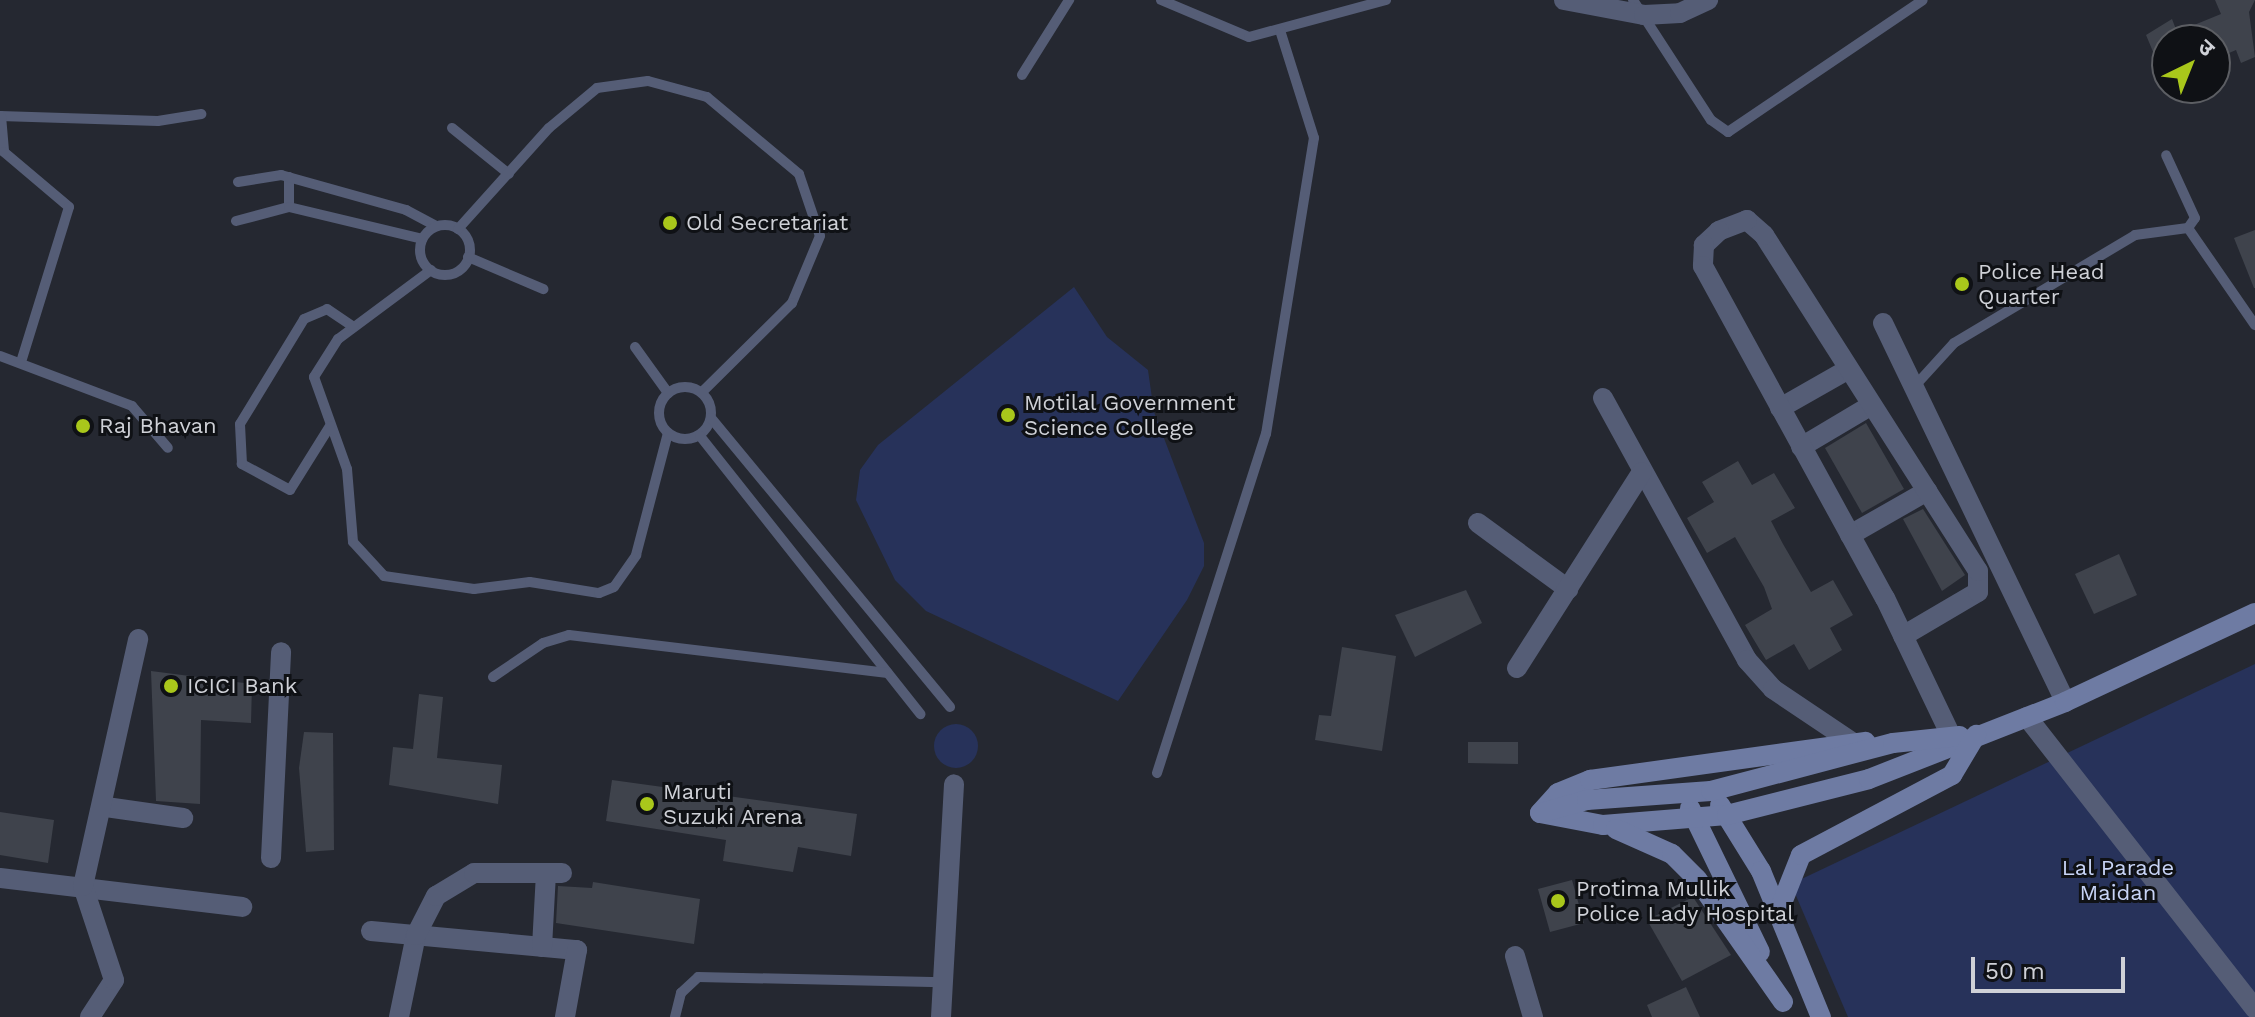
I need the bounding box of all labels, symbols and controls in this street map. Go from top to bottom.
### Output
north arrow [2151,24,2231,104]
text: उ [2193,34,2220,61]
place label: Old Secretariat [686,210,848,236]
marker: Old Secretariat [661,214,679,232]
place label: Police Head Quarter [1978,258,2104,310]
marker: Police Head Quarter [1953,275,1971,293]
place label: Motilal Government Science College [1024,389,1236,440]
marker: Motilal Government Science College [999,406,1017,424]
place label: Raj Bhavan [99,413,217,439]
marker: Raj Bhavan [74,417,92,435]
place label: ICICI Bank [187,673,297,699]
marker: ICICI Bank [162,677,180,695]
place label: Maruti Suzuki Arena [663,778,804,830]
marker: Maruti Suzuki Arena [638,795,656,813]
park label: Lal Parade Maidan [2061,854,2175,906]
place label: Protima Mullik Police Lady Hospital [1576,875,1795,926]
marker: Protima Mullik Police Lady Hospital [1547,890,1569,912]
scale bar [1975,941,2129,991]
text: 50 m [1985,957,2045,985]

